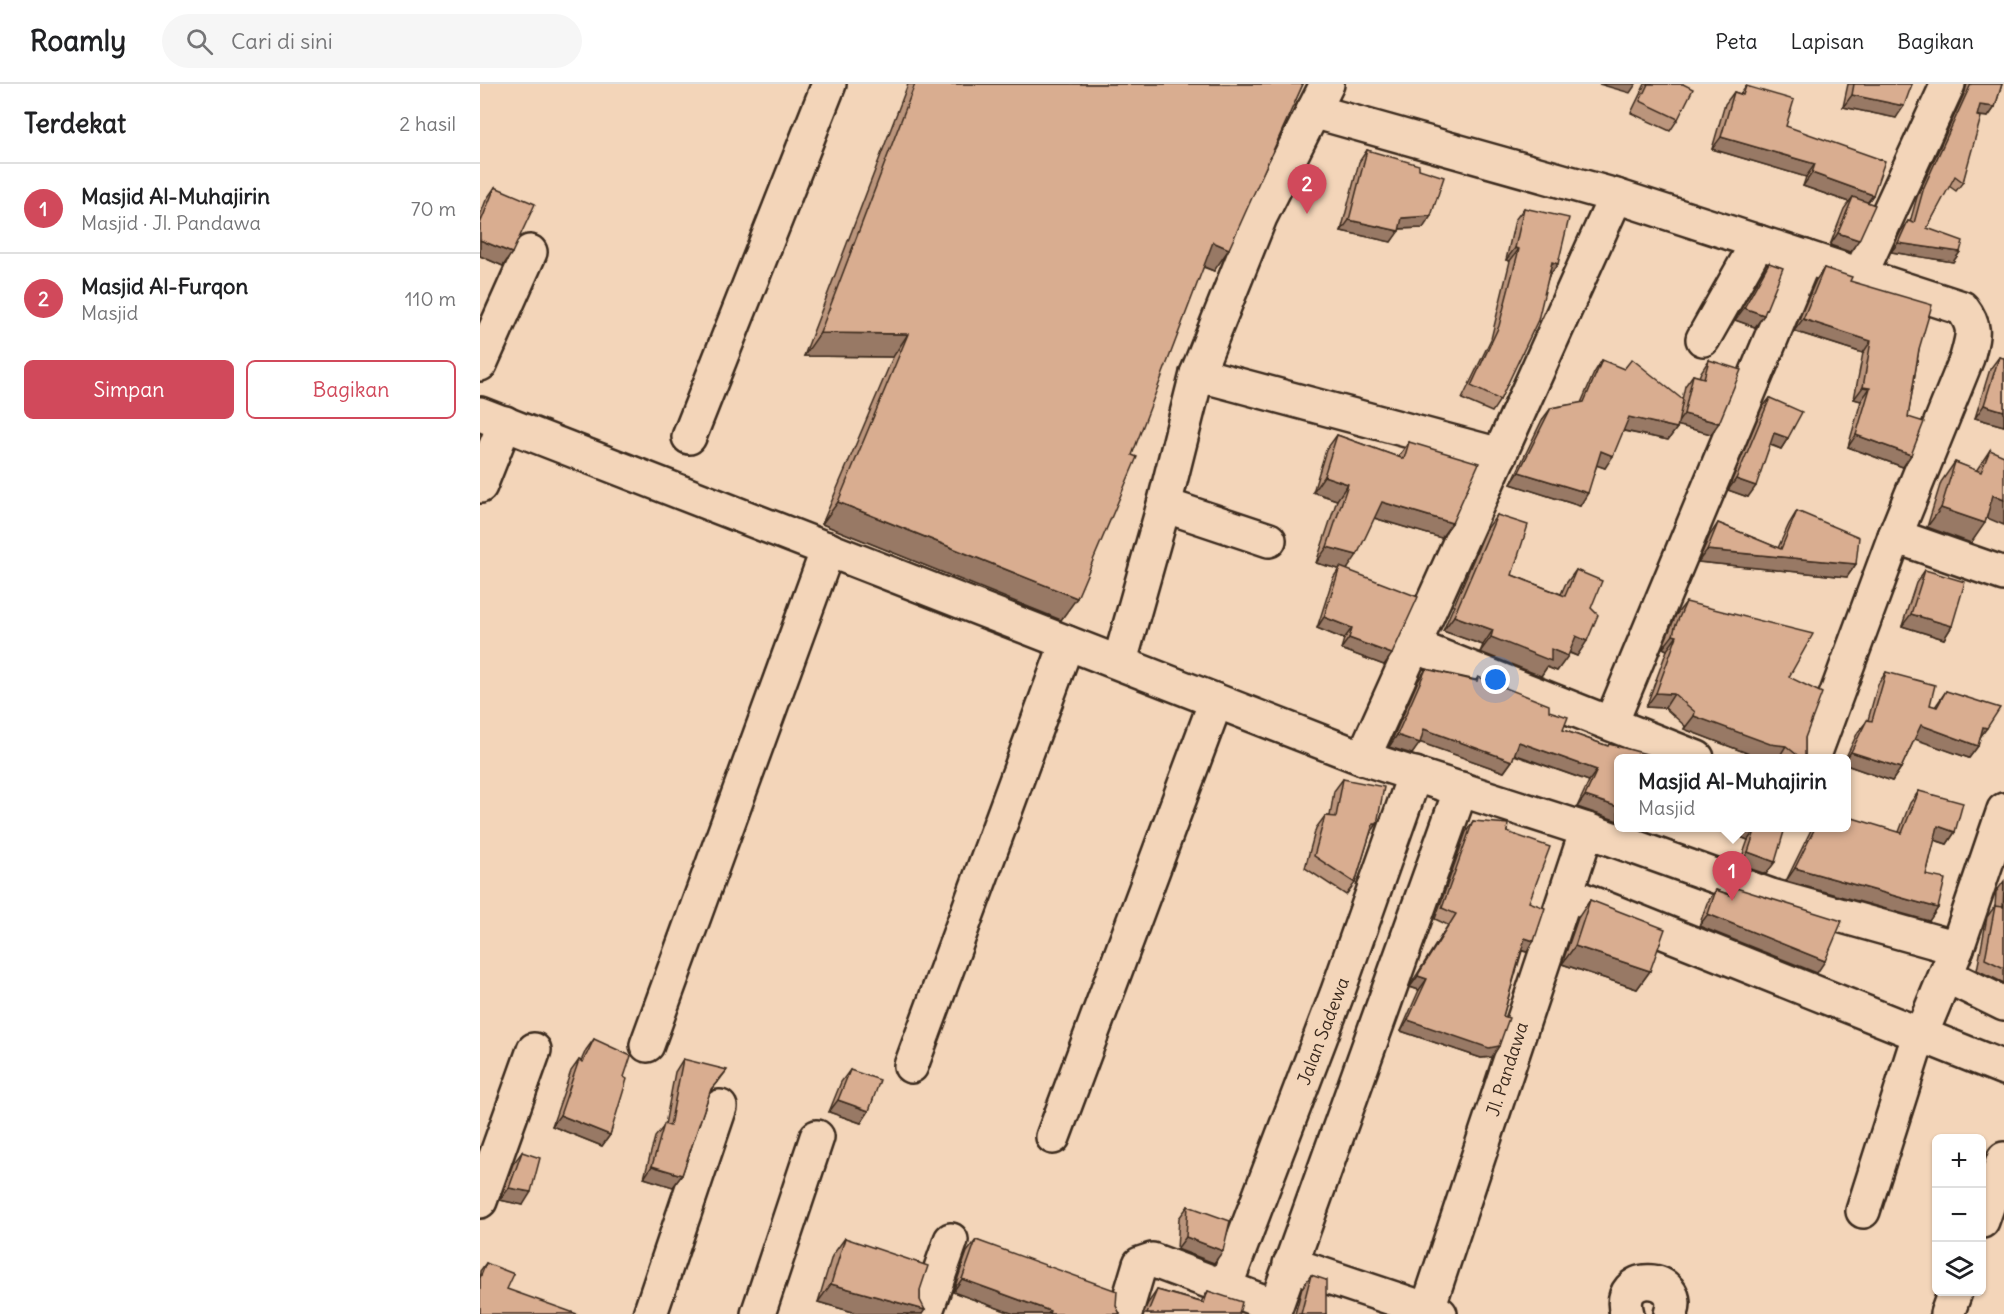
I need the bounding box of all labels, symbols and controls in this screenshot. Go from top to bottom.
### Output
search box [162,14,582,68]
text: Roamly [30,23,126,59]
icon: search [183,25,216,58]
text: Cari di sini [231,27,333,55]
text: Peta [1715,28,1758,55]
text: Lapisan [1791,28,1864,55]
text: Bagikan [1897,28,1974,55]
text: Terdekat [24,107,126,140]
text: 2 hasil [399,111,456,136]
pin: 2 [1288,164,1326,214]
text: Masjid Al-Muhajirin [81,182,270,210]
text: 1 [40,196,47,221]
text: 70 m [411,196,456,221]
text: Masjid · Jl. Pandawa [81,210,261,235]
text: Masjid Al-Furqon [81,272,248,300]
text: 2 [38,286,49,311]
text: 110 m [405,286,456,311]
text: Masjid [81,300,138,325]
button: Simpan [24,360,234,419]
button: Bagikan [246,360,456,419]
your location [1481,665,1510,694]
popup [1614,754,1851,832]
text: Masjid Al-Muhajirin [1638,767,1827,795]
text: Masjid [1638,795,1695,820]
pin: 1 [1712,852,1752,901]
street label: Jalan Sadewa [1292,974,1354,1088]
street label: Jl. Pandawa [1481,1019,1533,1119]
map controls [1932,1134,1986,1296]
button: + [1932,1134,1986,1188]
button: − [1932,1188,1986,1242]
button: layers [1932,1242,1986,1296]

